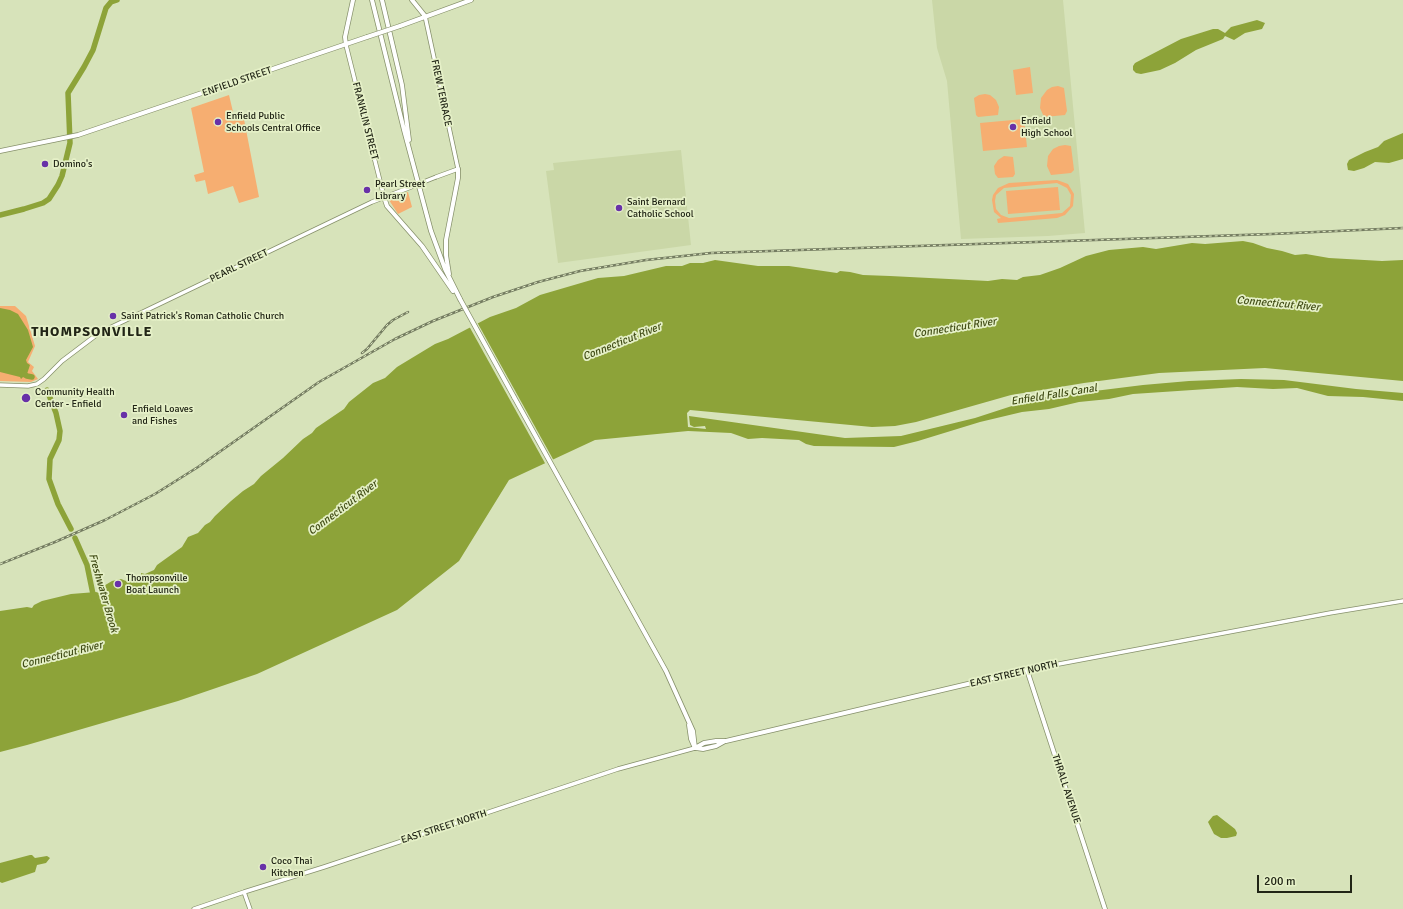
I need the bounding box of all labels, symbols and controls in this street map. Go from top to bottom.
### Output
street label: FREW TERRACE [428,59,454,127]
street label: ENFIELD STREET [201,65,273,99]
street label: FRANKLIN STREET [350,81,380,161]
place label: Enfield Public Schools Central Office [226,110,321,134]
place label: Enfield High School [1021,115,1072,138]
marker: Enfield Public Schools Central Office [213,117,223,127]
marker: Enfield High School [1008,122,1018,132]
place label: Domino's [53,158,92,170]
marker: Domino's [40,159,50,169]
place label: Pearl Street Library [375,178,425,202]
marker: Pearl Street Library [362,185,372,195]
place label: Saint Bernard Catholic School [627,196,694,220]
marker: Saint Bernard Catholic School [614,203,624,213]
street label: PEARL STREET [208,247,270,285]
water label: Connecticut River [1236,294,1320,314]
place label: Saint Patrick's Roman Catholic Church [121,310,284,322]
marker: Saint Patrick's Roman Catholic Church [108,311,118,321]
water label: Connecticut River [913,315,997,341]
water label: Connecticut River [581,320,663,364]
district label: THOMPSONVILLE [31,324,153,340]
water label: Enfield Falls Canal [1010,382,1098,408]
place label: Community Health Center - Enfield [35,386,115,410]
marker: Community Health Center - Enfield [20,392,32,404]
place label: Enfield Loaves and Fishes [132,403,193,426]
marker: Enfield Loaves and Fishes [119,410,129,420]
water label: Connecticut River [306,478,380,538]
water label: Freshwater Brook [85,552,121,634]
place label: Thompsonville Boat Launch [126,572,188,596]
marker: Thompsonville Boat Launch [113,579,123,589]
water label: Connecticut River [20,639,104,671]
street label: EAST STREET NORTH [969,658,1059,690]
street label: THRALL AVENUE [1049,753,1083,825]
street label: EAST STREET NORTH [399,807,489,847]
place label: Coco Thai Kitchen [271,855,312,878]
marker: Coco Thai Kitchen [258,862,268,872]
scale bar [1259,867,1354,893]
text: 200 m [1264,874,1296,889]

